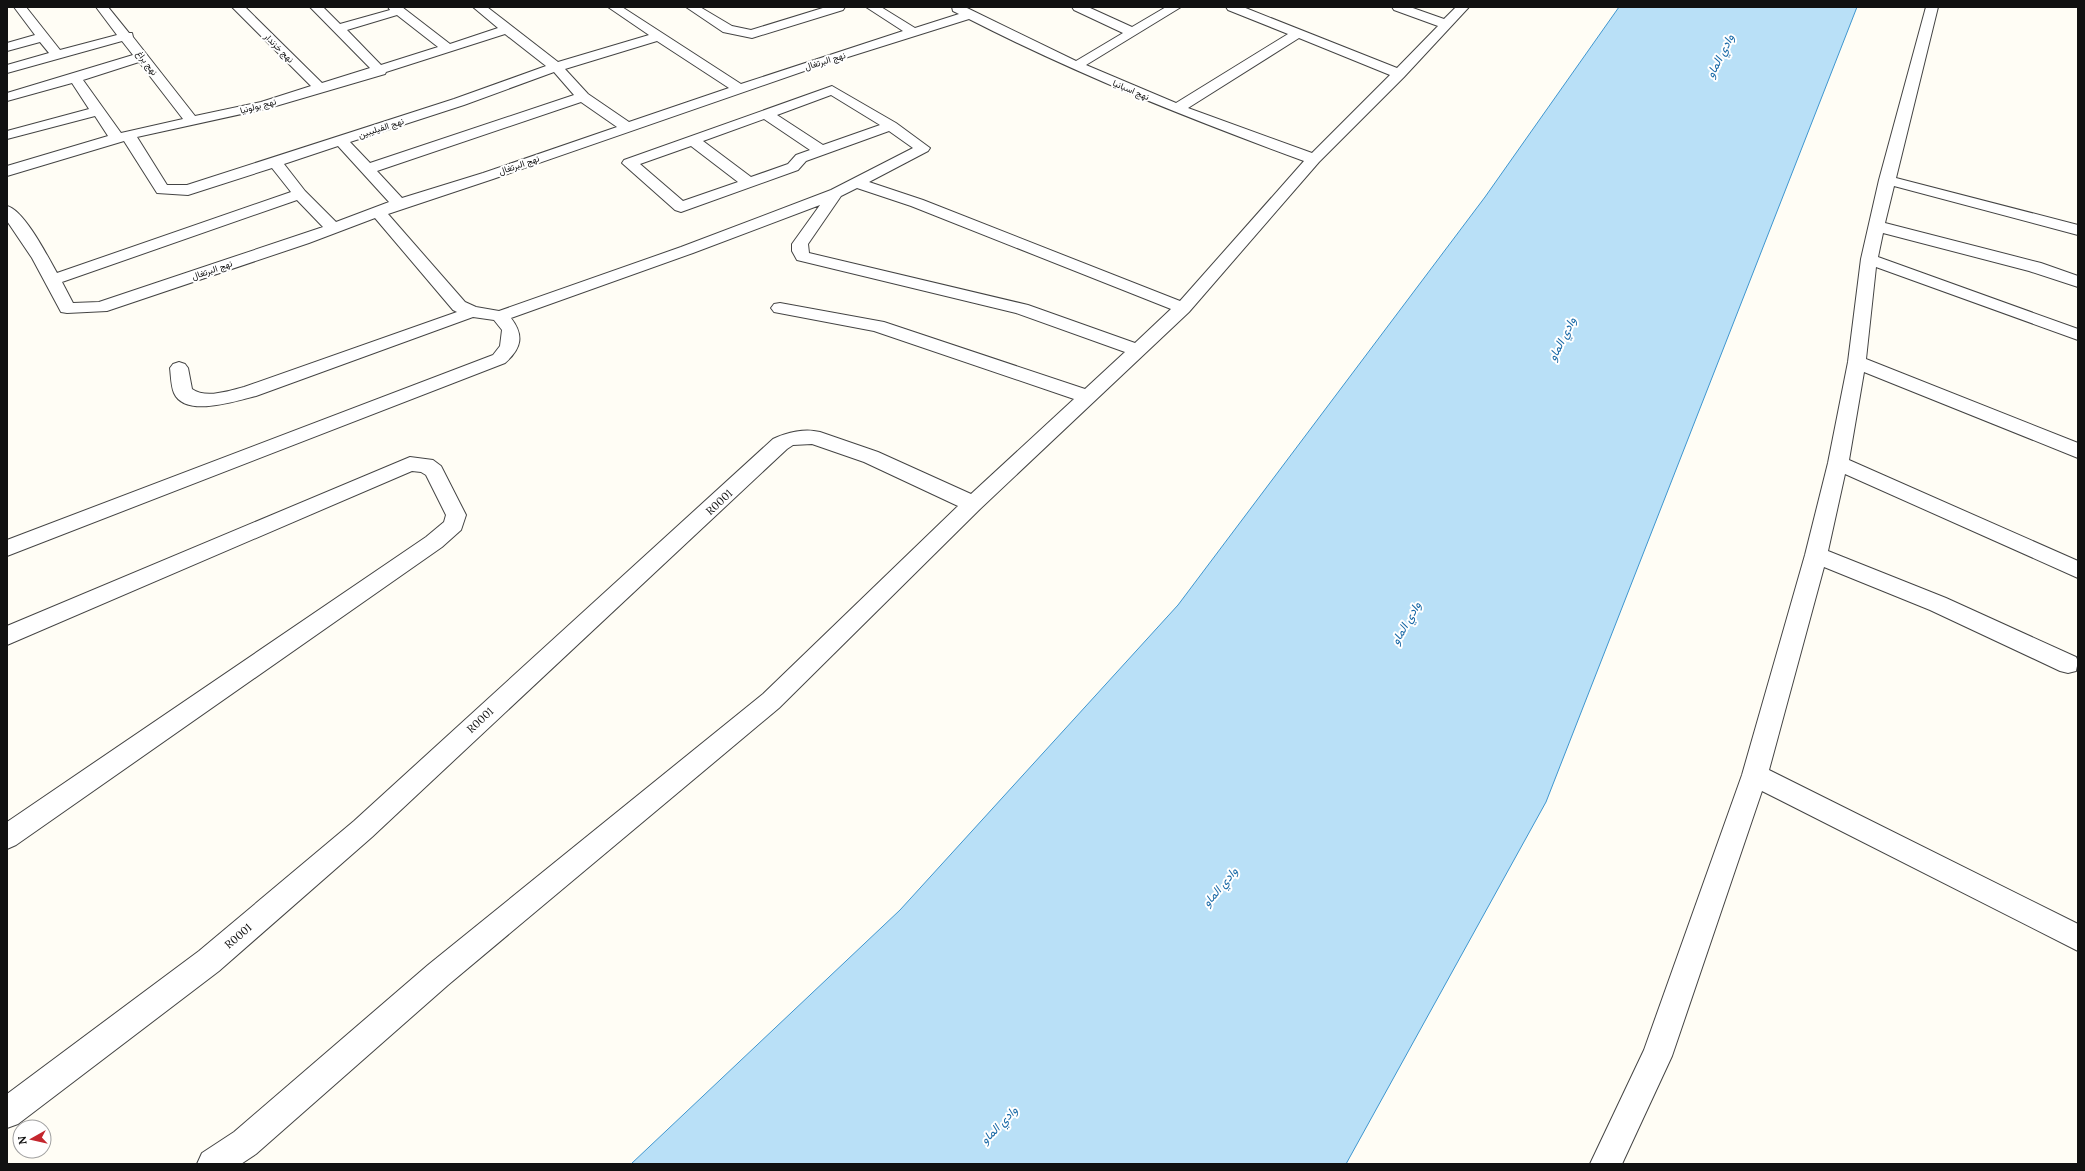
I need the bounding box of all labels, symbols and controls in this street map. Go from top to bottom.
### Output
street label: نهج خزندار [261,30,297,66]
water label: وادي الماو [1702,31,1740,82]
street label: نهج براغ [134,48,161,78]
street label: نهج البرتغال [803,49,847,73]
street label: نهج اسبانيا [1111,77,1151,103]
street label: نهج بولونيا [239,95,278,117]
street label: نهج الفيليبين [357,115,406,141]
street label: نهج البرتغال [497,152,541,178]
street label: نهج البرتغال [190,257,234,283]
water label: وادي الماو [1544,314,1582,365]
street label: R0001 [703,486,735,518]
water label: وادي الماو [1387,598,1427,648]
street label: R0001 [464,704,496,736]
water label: وادي الماو [1199,863,1243,911]
street label: R0001 [222,920,254,952]
water label: وادي الماو [977,1102,1023,1149]
north arrow [12,1119,52,1159]
text: N [15,1135,30,1146]

